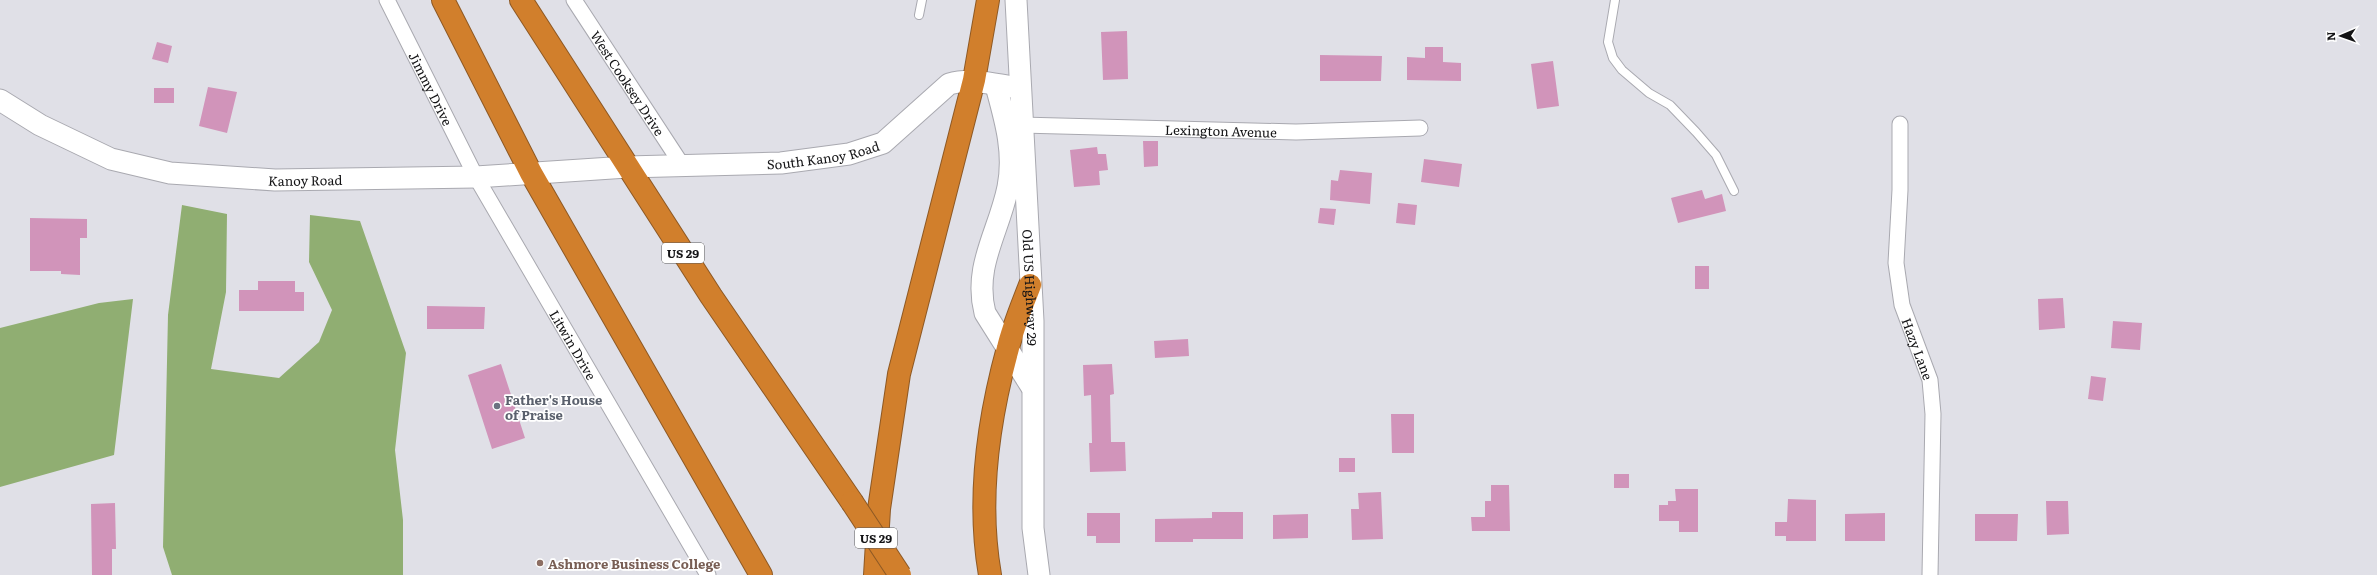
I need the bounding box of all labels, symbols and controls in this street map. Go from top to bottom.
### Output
north arrow [2321,16,2361,56]
street label: West Cooksey Drive [587,27,670,139]
text: N [2322,31,2338,41]
street label: Jimmy Drive [405,48,458,129]
street label: Lexington Avenue [1165,119,1278,141]
street label: South Kanoy Road [767,135,882,173]
street label: Kanoy Road [268,169,342,190]
street label: Old US Highway 29 [1019,229,1043,346]
road number: US 29 [662,243,704,263]
street label: Litwin Drive [546,306,602,383]
street label: Hazy Lane [1898,315,1939,382]
place label: Father's House of Praise [505,390,602,424]
marker: Father's House of Praise [492,401,502,411]
road number: US 29 [855,528,897,548]
place label: Ashmore Business College [548,554,720,573]
marker: Ashmore Business College [535,558,545,568]

